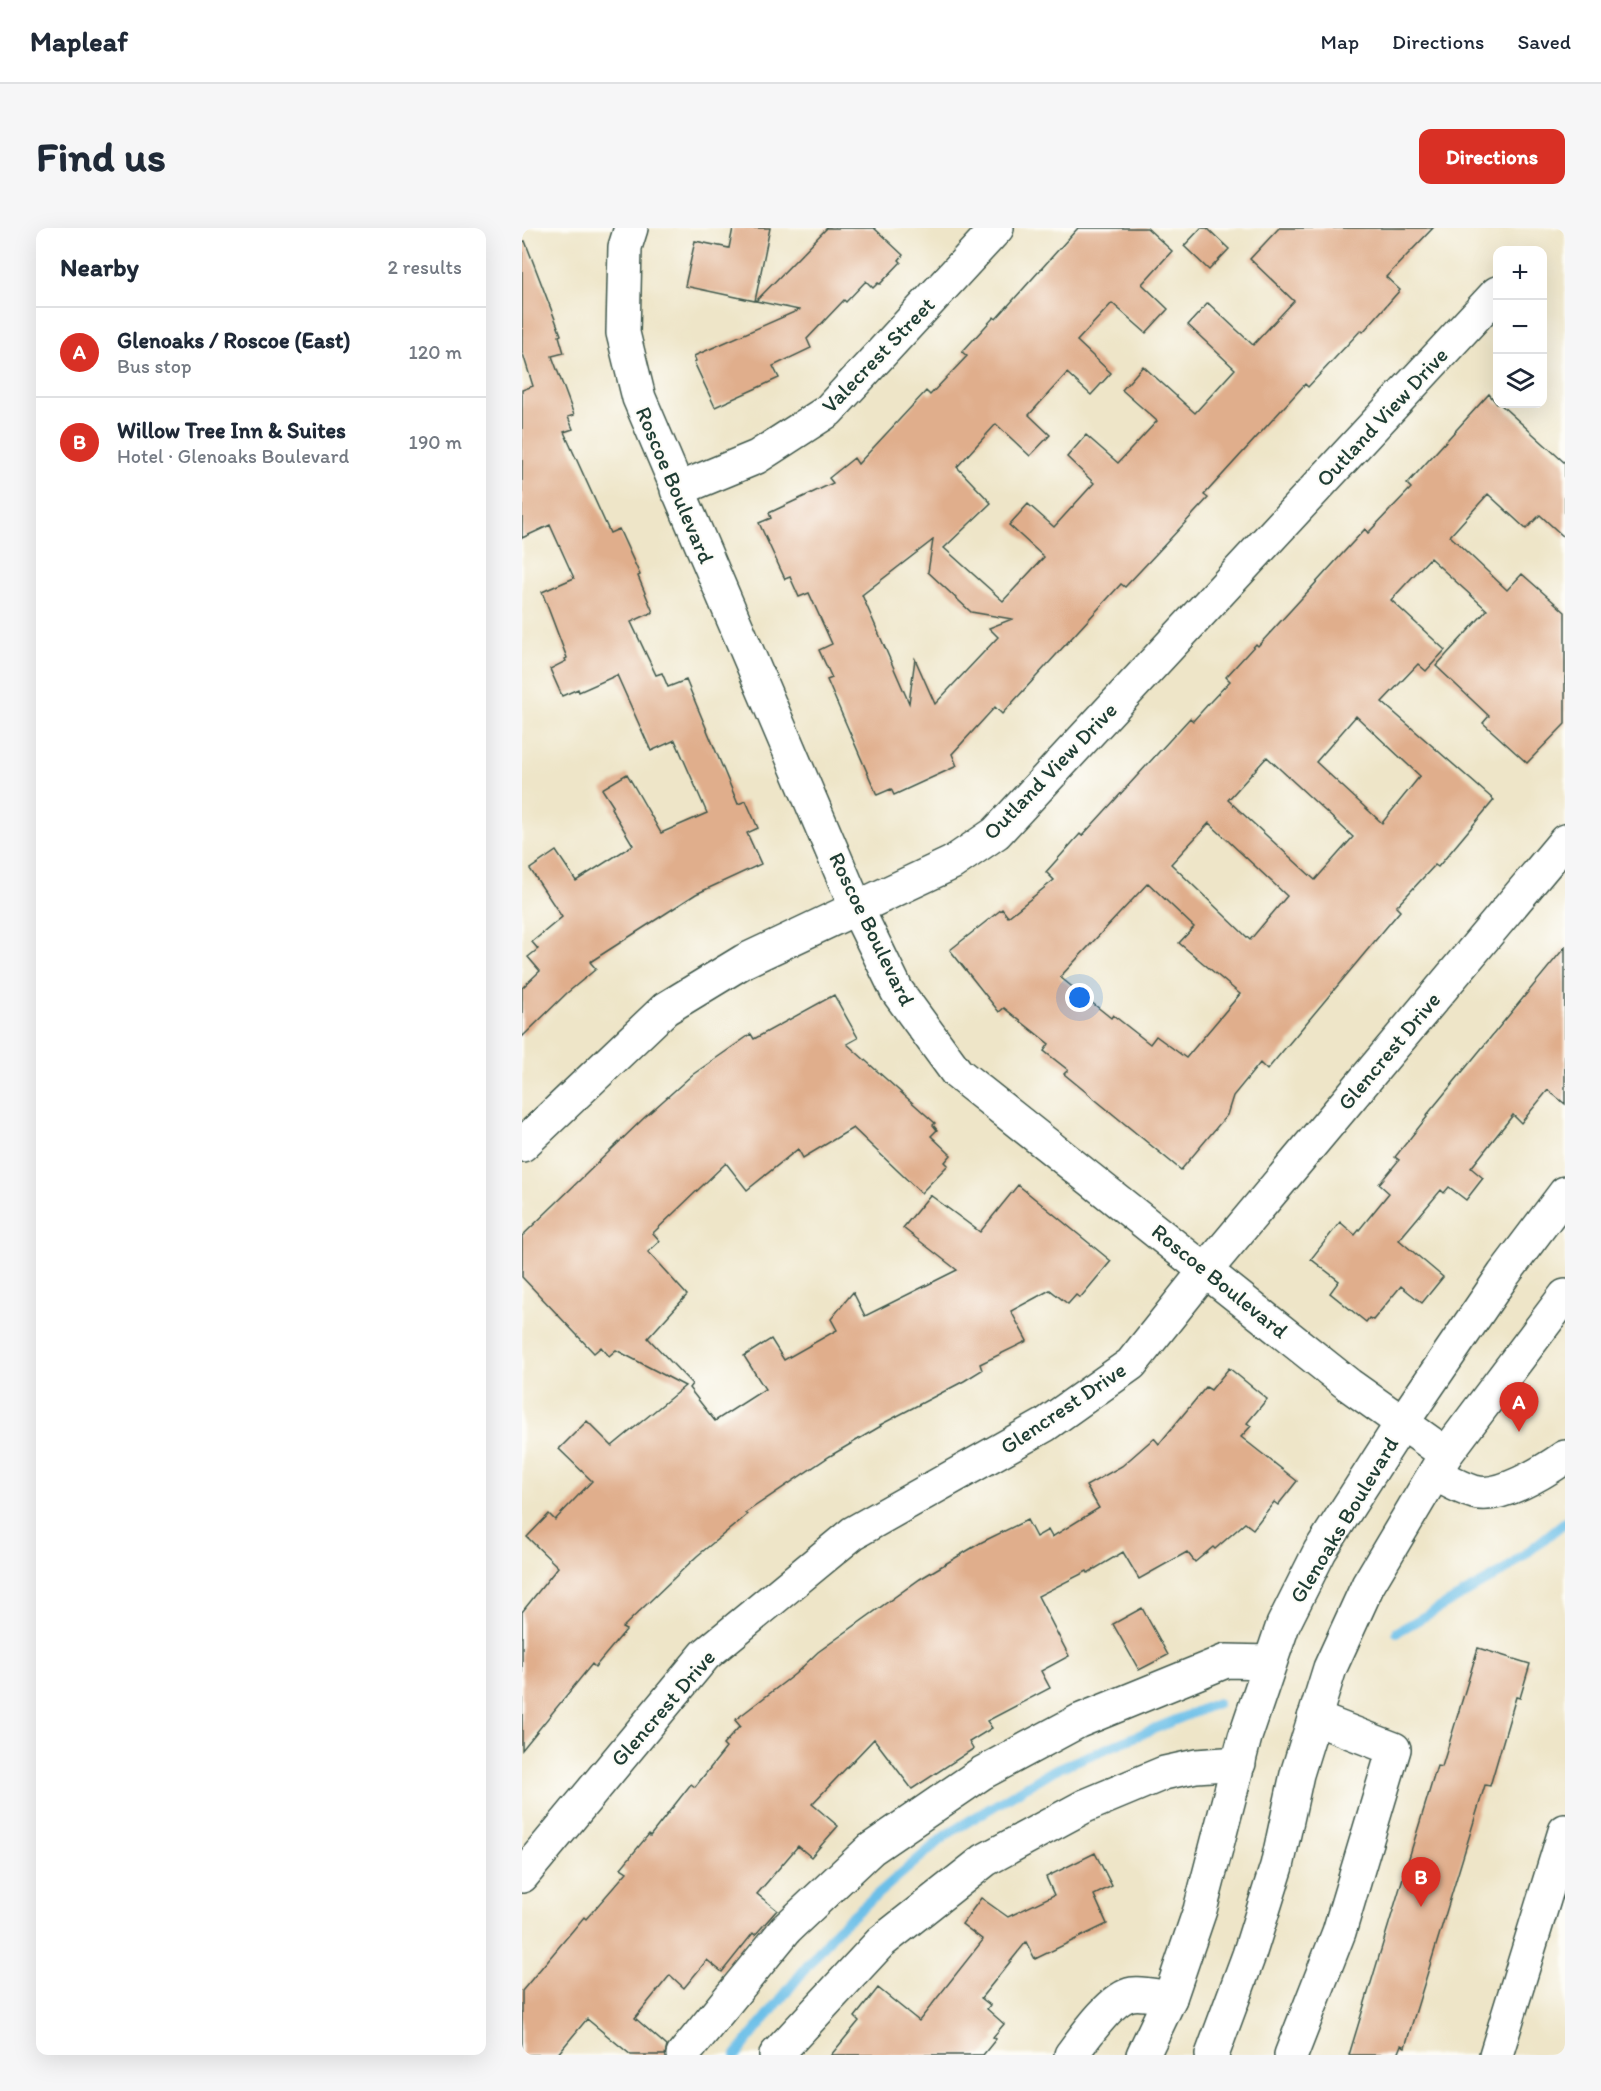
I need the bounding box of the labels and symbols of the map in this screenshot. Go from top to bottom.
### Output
street label: Valecrest Street [816,291,940,419]
street label: Outland View Drive [1310,342,1454,492]
street label: Roscoe Boulevard [630,402,720,568]
street label: Outland View Drive [977,696,1123,846]
street label: Roscoe Boulevard [823,848,921,1010]
your location [1065,983,1094,1012]
street label: Glencrest Drive [1332,987,1446,1115]
street label: Roscoe Boulevard [1146,1218,1294,1344]
street label: Glencrest Drive [995,1356,1131,1460]
pin: A [1500,1382,1538,1432]
street label: Glenoaks Boulevard [1284,1432,1404,1608]
street label: Glencrest Drive [605,1644,721,1772]
pin: B [1402,1858,1440,1907]

